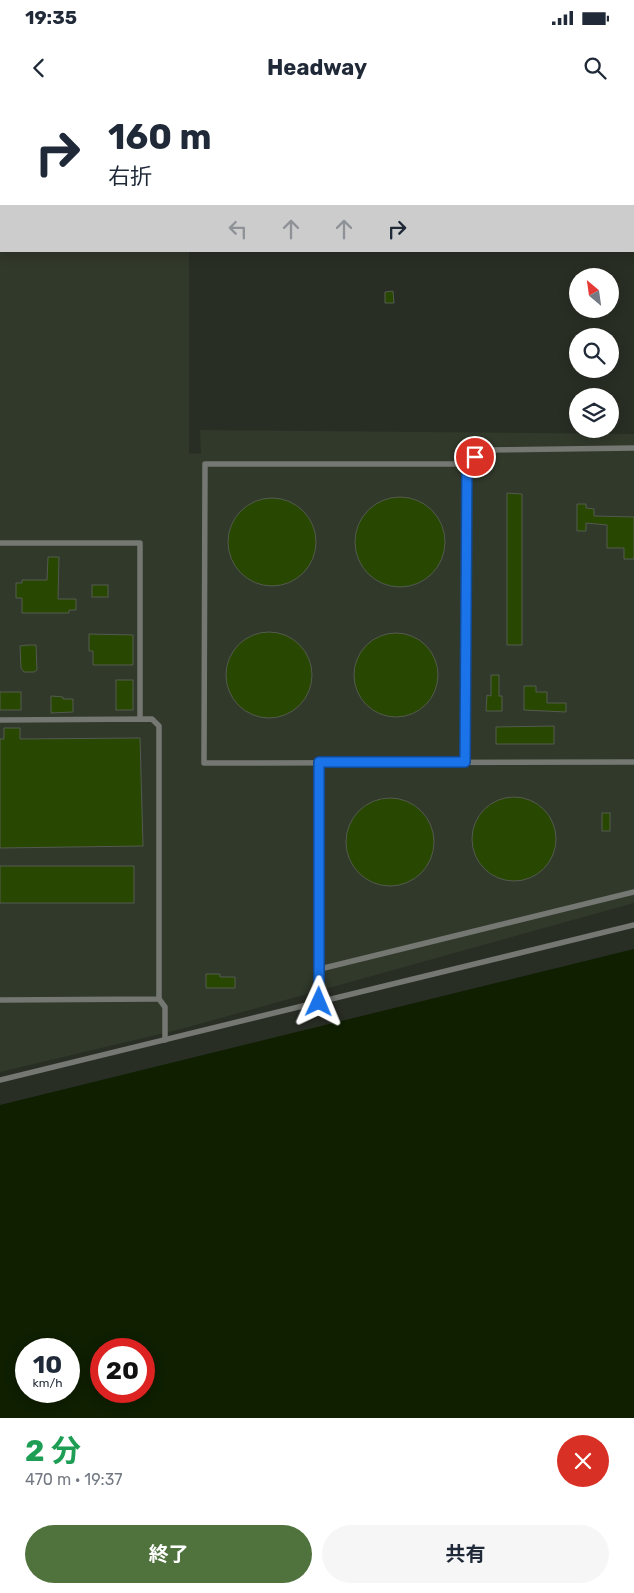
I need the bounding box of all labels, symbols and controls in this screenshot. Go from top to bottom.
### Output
text: 19:35 [25,6,77,29]
icon: back [25,54,53,82]
text: Headway [267,54,367,81]
icon: search [581,54,609,82]
text: 160 m [108,116,212,158]
icon: right [25,120,90,185]
text: 右折 [108,163,152,190]
icon: left [224,215,252,243]
icon: ahead [277,215,305,243]
icon: ahead [330,215,358,243]
icon: right [383,215,411,243]
north arrow [569,268,619,318]
map controls [569,268,619,438]
button: search [569,328,619,378]
button: layers [569,388,619,438]
pin [454,436,496,478]
icon: arrive [461,443,489,471]
position arrow [292,975,344,1027]
speed limit sign: 20 [90,1338,155,1403]
text: 10 [33,1350,62,1379]
text: km/h [33,1376,62,1390]
text: 2 分 [25,1433,81,1469]
button: close [557,1435,609,1487]
text: 470 m · 19:37 [25,1470,123,1489]
button: 終了 [25,1525,312,1583]
button: 共有 [322,1525,609,1583]

